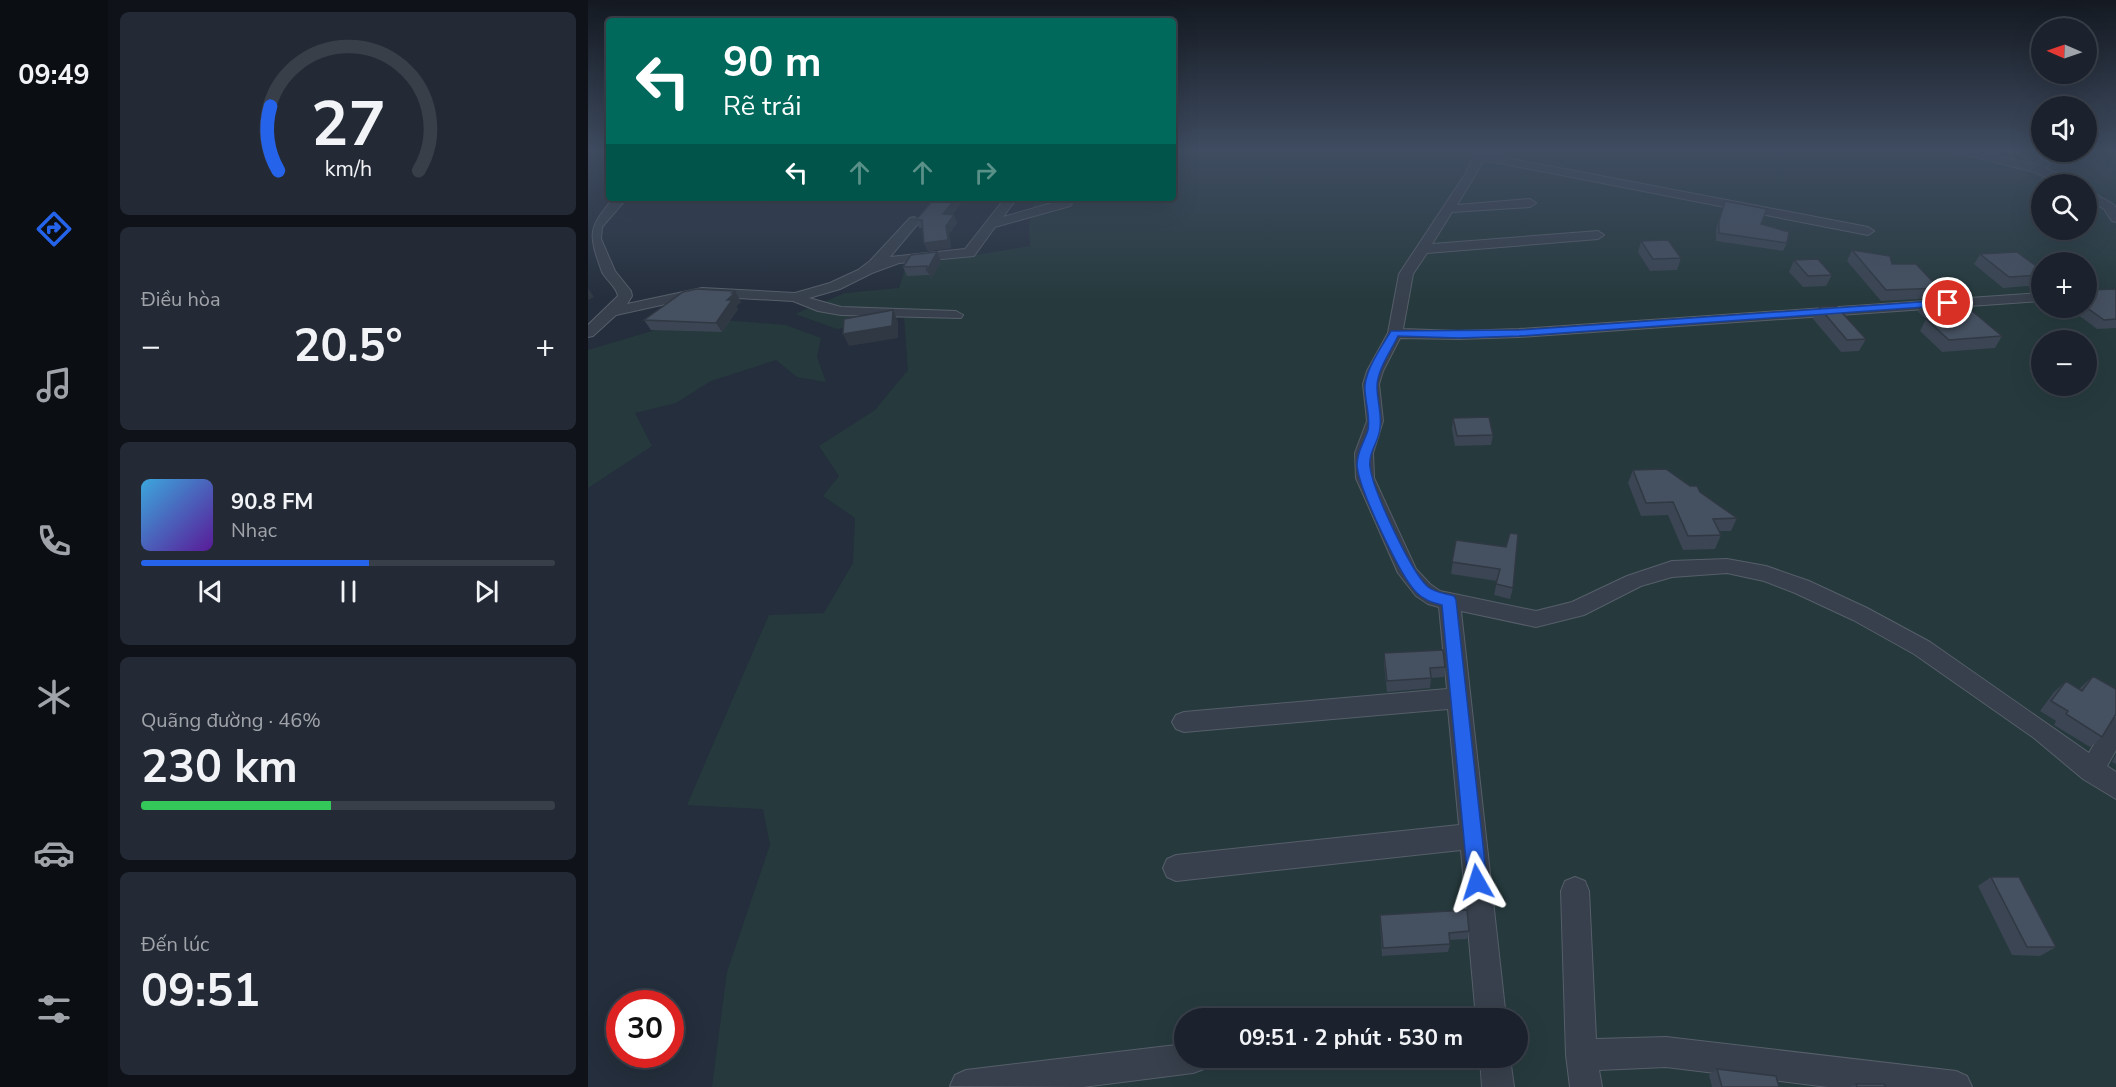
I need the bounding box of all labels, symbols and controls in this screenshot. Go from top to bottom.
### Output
north arrow [2031,18,2097,84]
map controls [2031,18,2097,396]
text: 90 m [723,34,822,91]
icon: left [624,42,702,120]
text: 09:49 [18,57,90,94]
text: 27 [311,82,385,167]
text: Rẽ trái [723,88,802,125]
button: sound [2031,96,2097,162]
text: km/h [324,154,372,184]
icon: left [780,156,813,189]
icon: ahead [843,156,876,189]
icon: ahead [906,156,939,189]
icon: right [969,156,1002,189]
button: search [2031,174,2097,240]
icon: directions [33,208,75,250]
button: + [2031,252,2097,318]
pin [1922,277,1973,328]
text: Điều hòa [141,286,221,313]
icon: arrive [1931,286,1964,319]
text: 20.5° [293,316,403,377]
text: − [141,324,161,369]
text: + [535,324,555,369]
button: − [2031,330,2097,396]
icon: music [33,364,75,406]
text: 90.8 FM [231,487,313,517]
text: Nhạc [231,517,277,544]
icon: phone [33,520,75,562]
icon: previous [194,575,227,608]
icon: pause [332,575,365,608]
icon: next [470,575,503,608]
icon: climate [33,676,75,718]
text: Quãng đường · 46% [141,707,321,734]
text: 230 km [141,737,298,798]
icon: car [33,832,75,874]
position arrow [1445,850,1509,914]
text: Đến lúc [141,931,209,958]
text: 09:51 [141,961,260,1022]
icon: filters [33,988,75,1030]
speed limit sign: 30 [606,990,684,1068]
text: 09:51 · 2 phút · 530 m [1239,1023,1463,1053]

